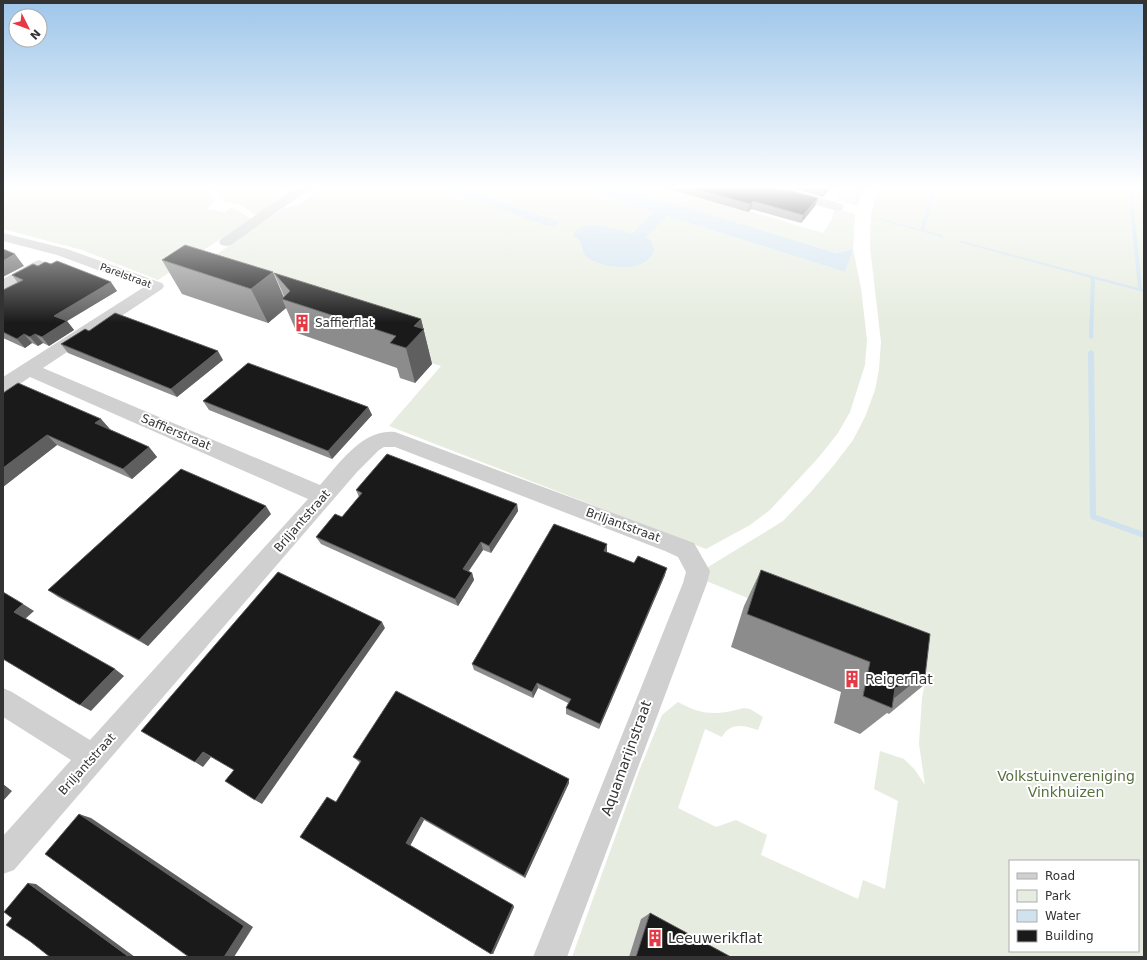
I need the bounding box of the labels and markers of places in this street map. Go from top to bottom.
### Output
building icon: Saffierflat [292,313,312,333]
place label: Saffierflat [315,316,374,330]
building icon: Reigerflat [842,669,862,689]
place label: Reigerflat [865,671,933,687]
building icon: Leeuwerikflat [645,928,665,948]
place label: Leeuwerikflat [668,930,763,946]

